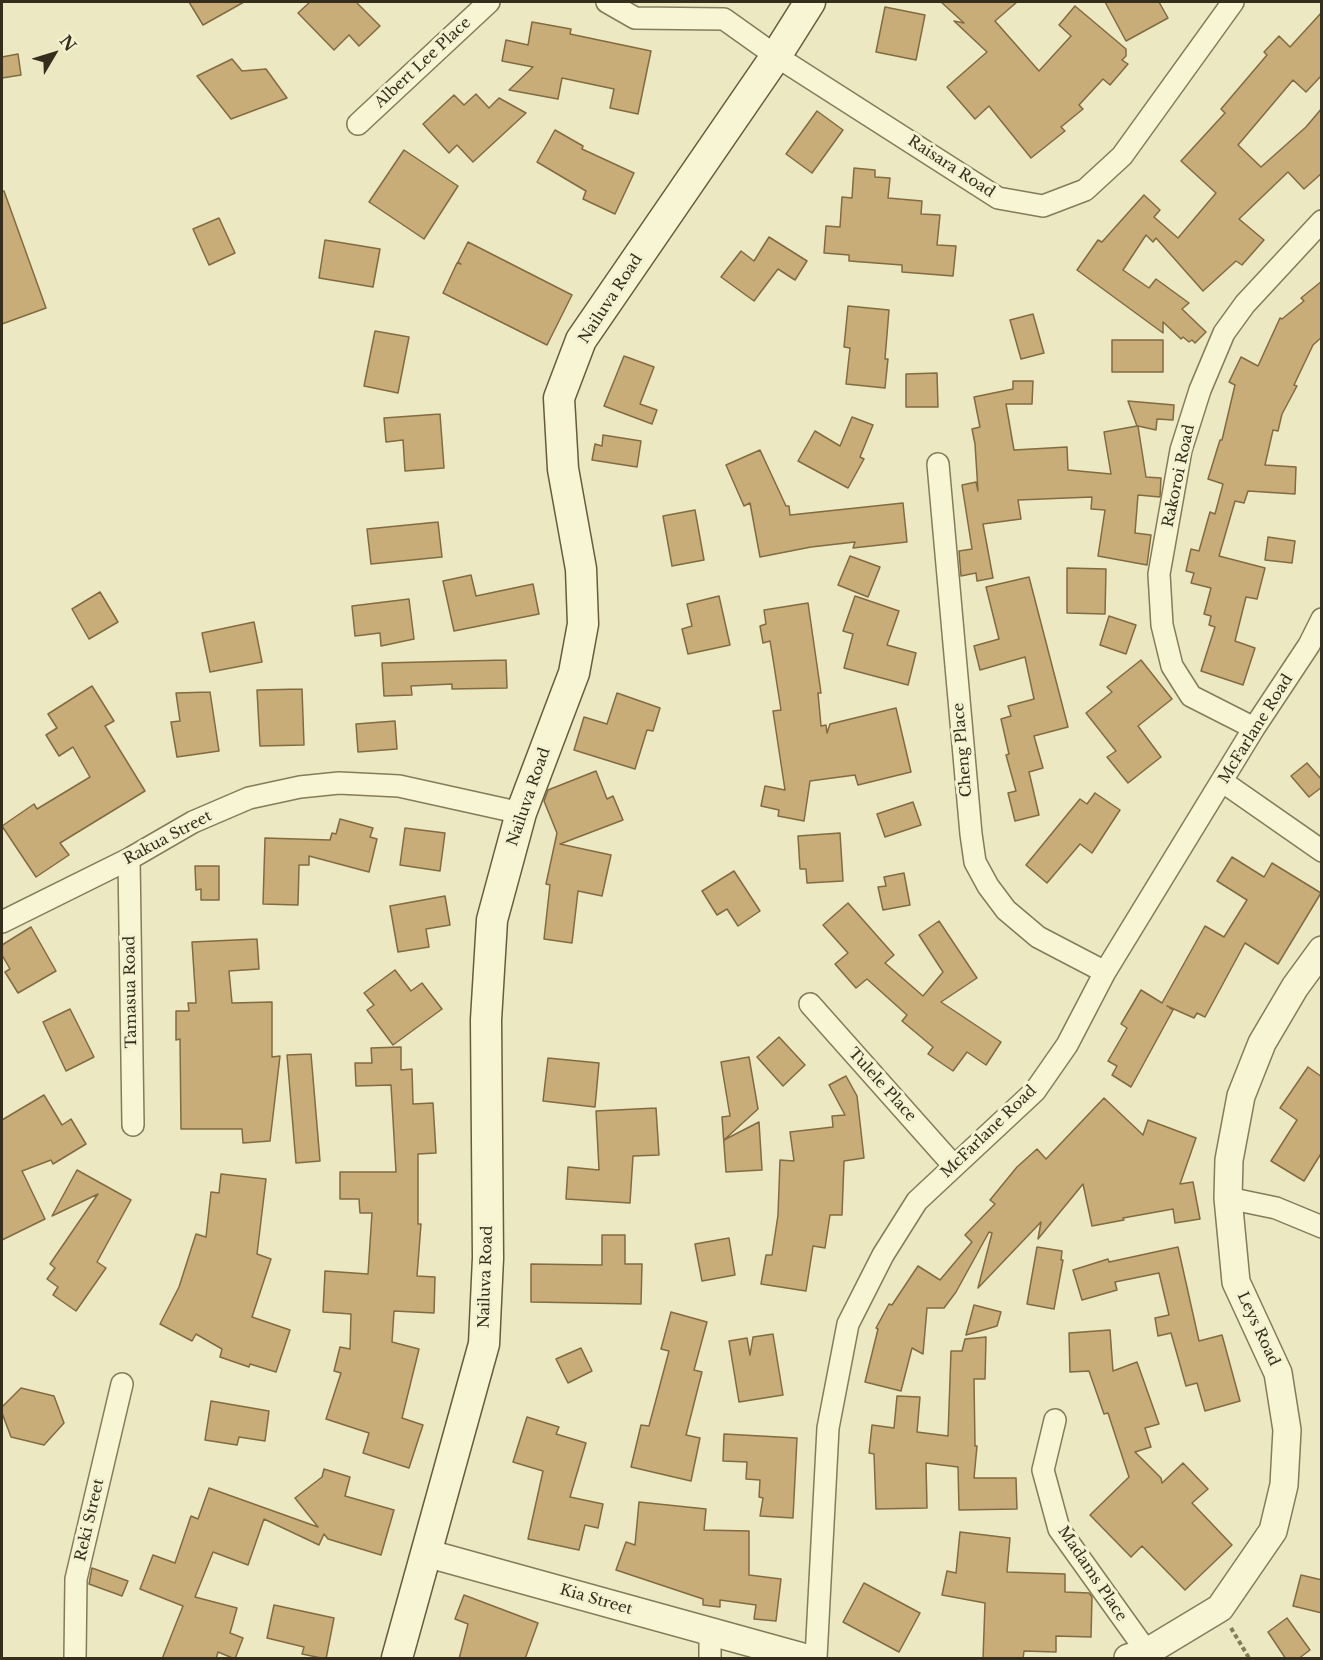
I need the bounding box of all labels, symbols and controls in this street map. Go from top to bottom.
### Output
street label: Albert Lee Place [371,14,475,112]
north arrow [24,24,84,84]
text: N [56,31,81,55]
street label: Raisara Road [904,132,998,202]
street label: Nailuva Road [575,251,647,347]
street label: Rakoroi Road [1159,423,1199,529]
street label: McFarlane Road [1215,671,1297,787]
street label: Cheng Place [950,702,976,798]
street label: Nailuva Road [504,745,554,849]
street label: Rakua Street [121,807,215,869]
street label: Tamasua Road [121,936,141,1048]
street label: Tulele Place [844,1045,920,1125]
street label: McFarlane Road [938,1082,1040,1182]
street label: Nailuva Road [475,1225,497,1329]
street label: Leys Road [1233,1289,1283,1369]
street label: Reki Street [72,1477,108,1563]
street label: Madams Place [1054,1523,1130,1625]
street label: Kia Street [558,1581,634,1619]

